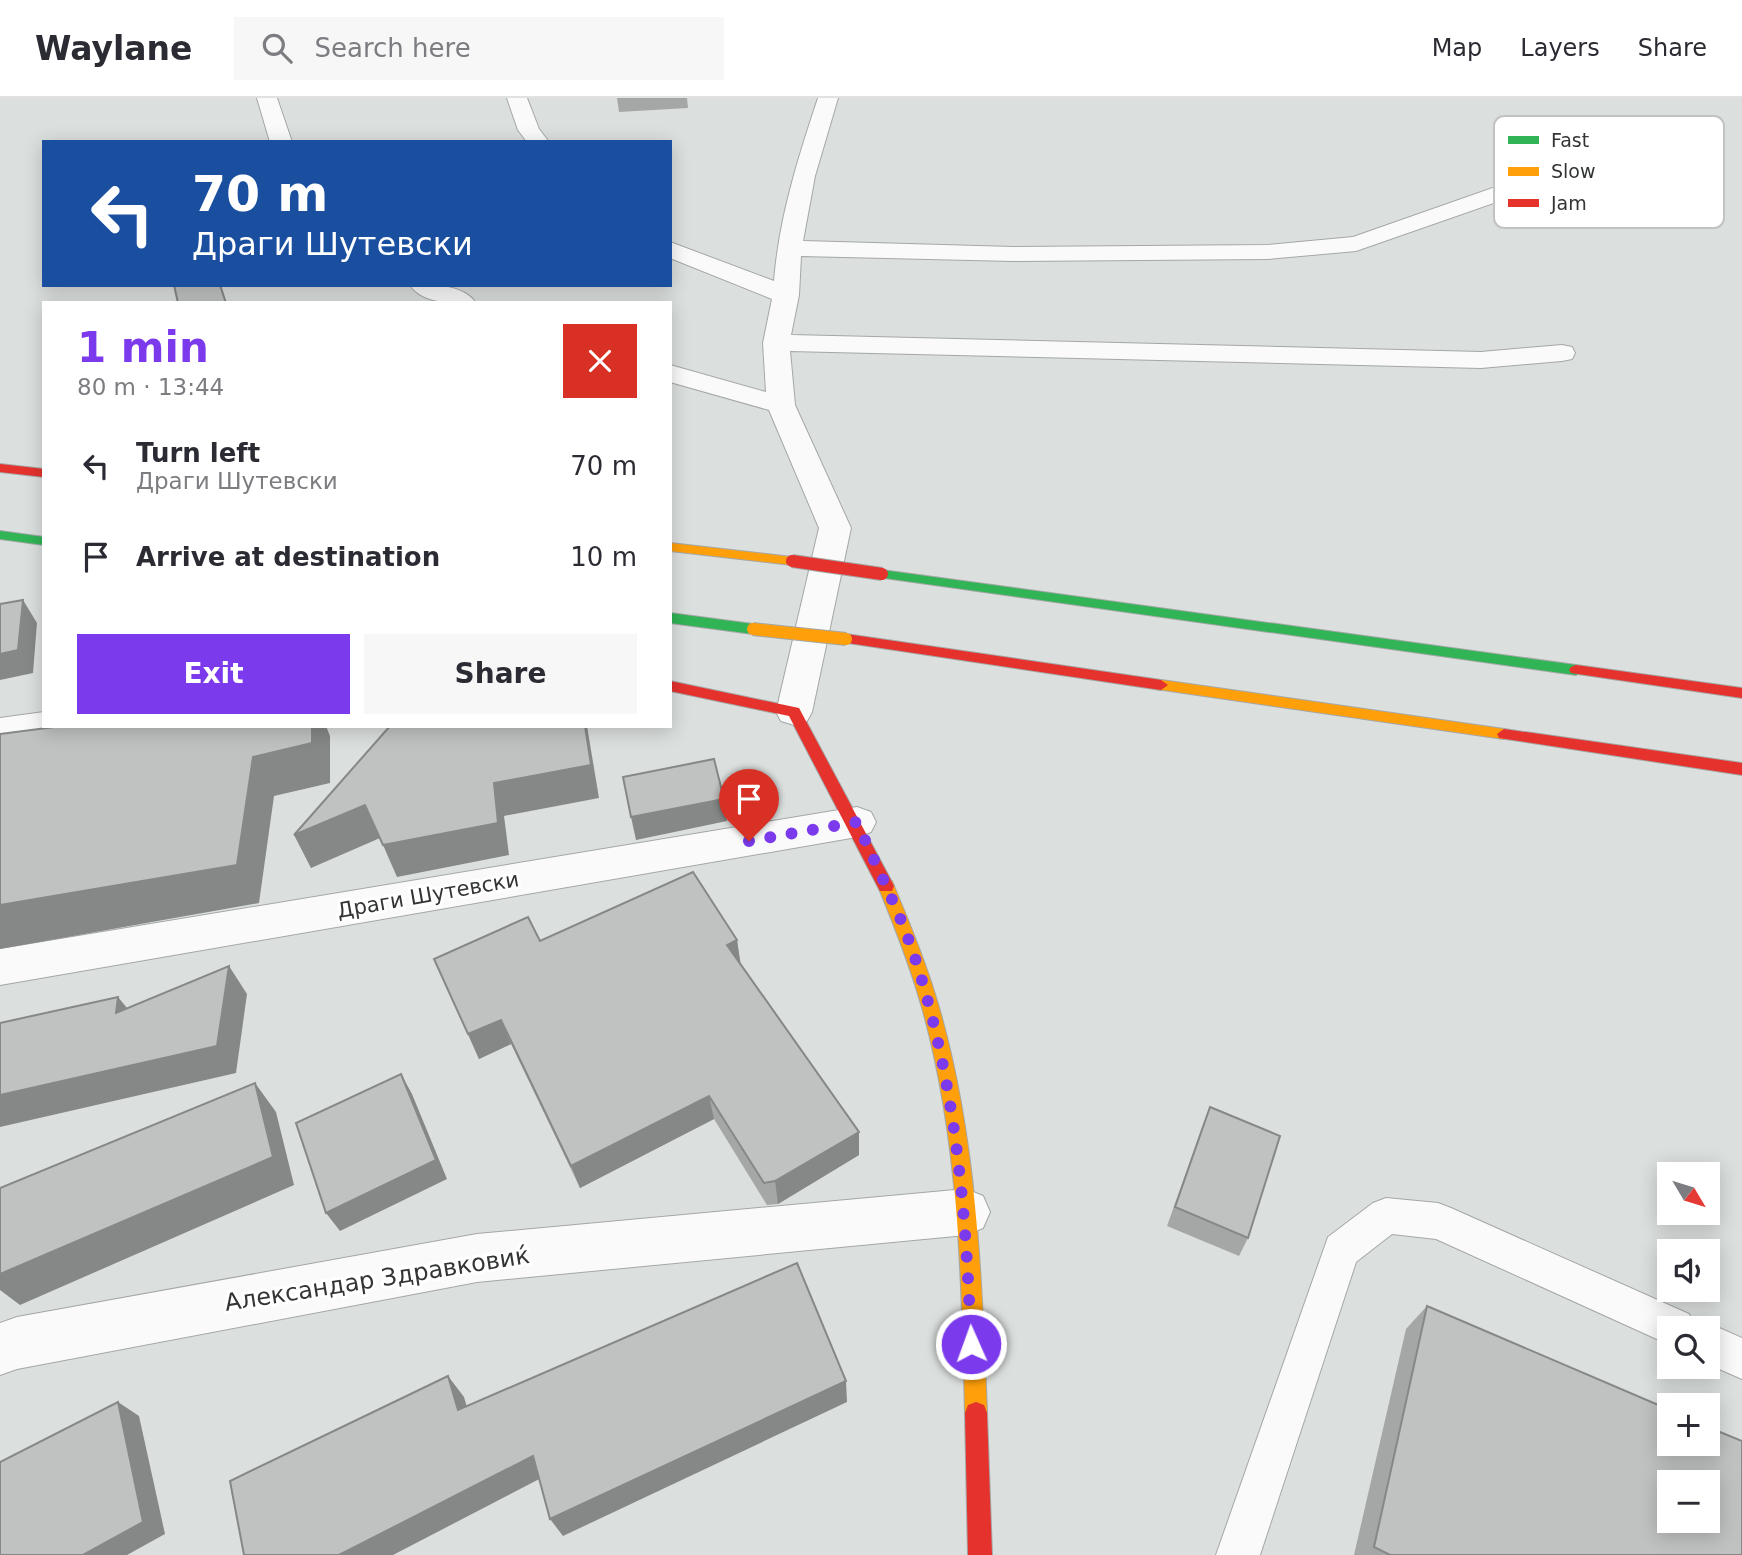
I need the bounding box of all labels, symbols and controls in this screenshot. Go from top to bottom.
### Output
search box [234,17,724,80]
text: Waylane [35,29,192,68]
icon: search [258,29,296,67]
text: Search here [314,33,471,63]
text: Map [1432,34,1482,62]
text: Layers [1520,34,1600,62]
text: Share [1638,34,1707,62]
legend [1494,116,1724,228]
text: Fast [1551,129,1589,151]
text: Slow [1551,160,1596,182]
text: 70 m [192,166,328,223]
icon: left [77,168,168,259]
text: Jam [1550,192,1587,214]
text: Драги Шутевски [192,225,473,263]
text: 1 min [77,323,209,372]
button: close [563,324,637,398]
text: 80 m · 13:44 [77,374,224,400]
text: Turn left [136,438,260,468]
icon: left [77,447,115,485]
text: 70 m [570,451,637,481]
text: Драги Шутевски [136,468,338,494]
icon: arrive [77,538,115,576]
text: Arrive at destination [136,542,440,572]
text: 10 m [570,542,637,572]
button: Exit [77,634,350,714]
button: Share [364,634,637,714]
pin [719,769,779,841]
icon: arrive [730,780,768,818]
street label: Драги Шутевски [335,867,521,923]
north arrow [1657,1162,1720,1225]
map controls [1657,1162,1720,1533]
button: sound [1657,1239,1720,1302]
street label: Александар Здравковиќ [223,1241,531,1317]
position arrow [934,1307,1008,1381]
button: search [1657,1316,1720,1379]
button: + [1657,1393,1720,1456]
button: − [1657,1470,1720,1533]

